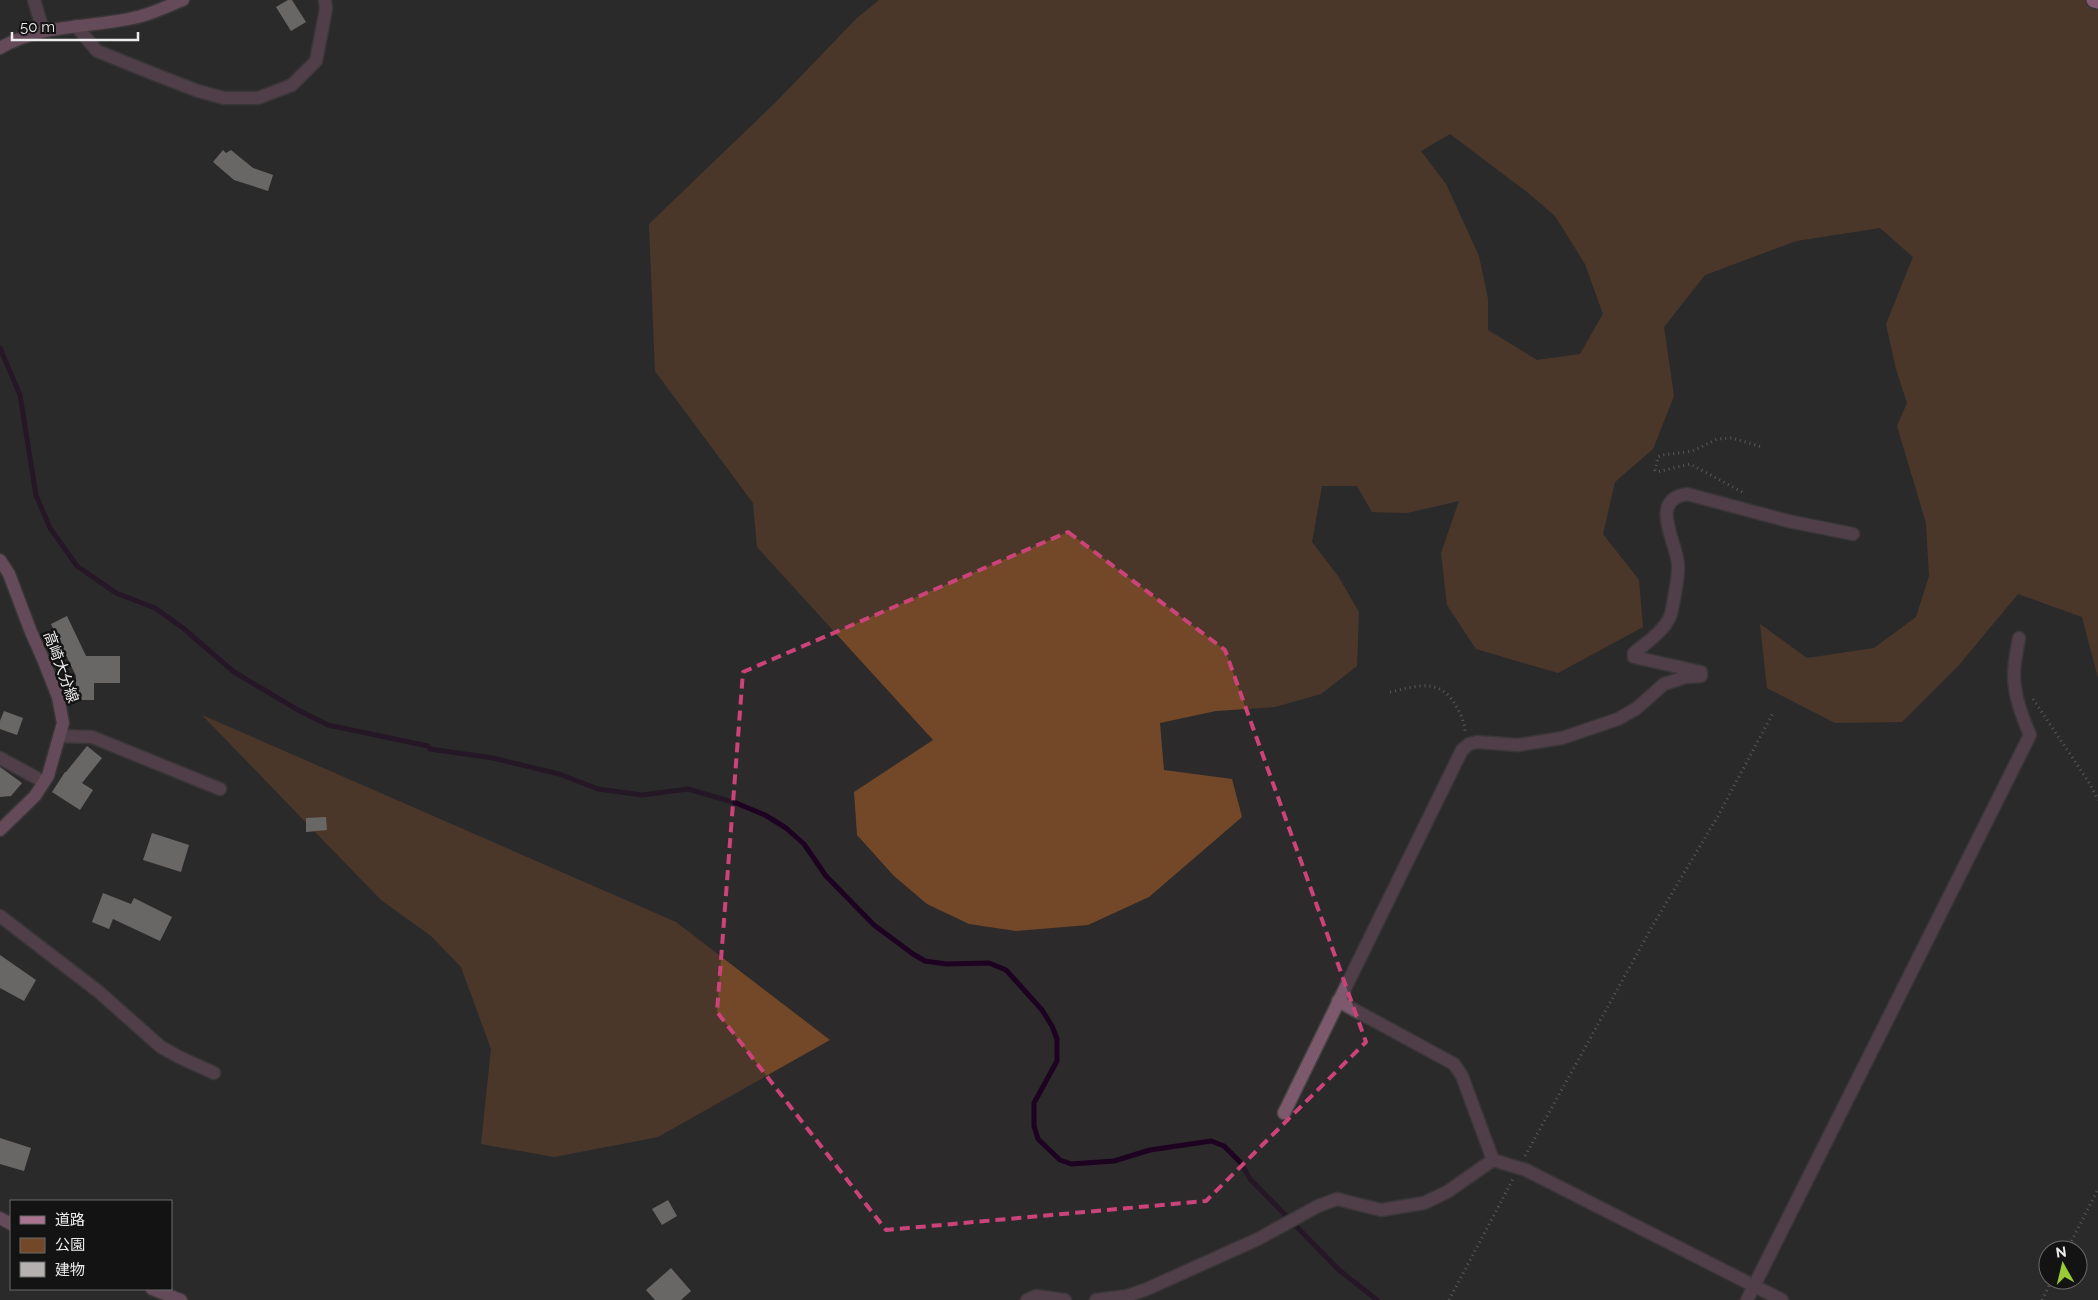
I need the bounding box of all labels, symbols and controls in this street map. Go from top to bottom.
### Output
scale bar [12,10,139,42]
text: 50 m [20,18,55,36]
street label: 高崎大分線 [40,629,82,705]
legend [10,1200,172,1290]
text: 道路 [55,1211,85,1229]
text: 公園 [55,1236,85,1254]
north arrow [2038,1240,2088,1290]
text: N [2055,1243,2068,1261]
text: 建物 [55,1261,85,1279]

